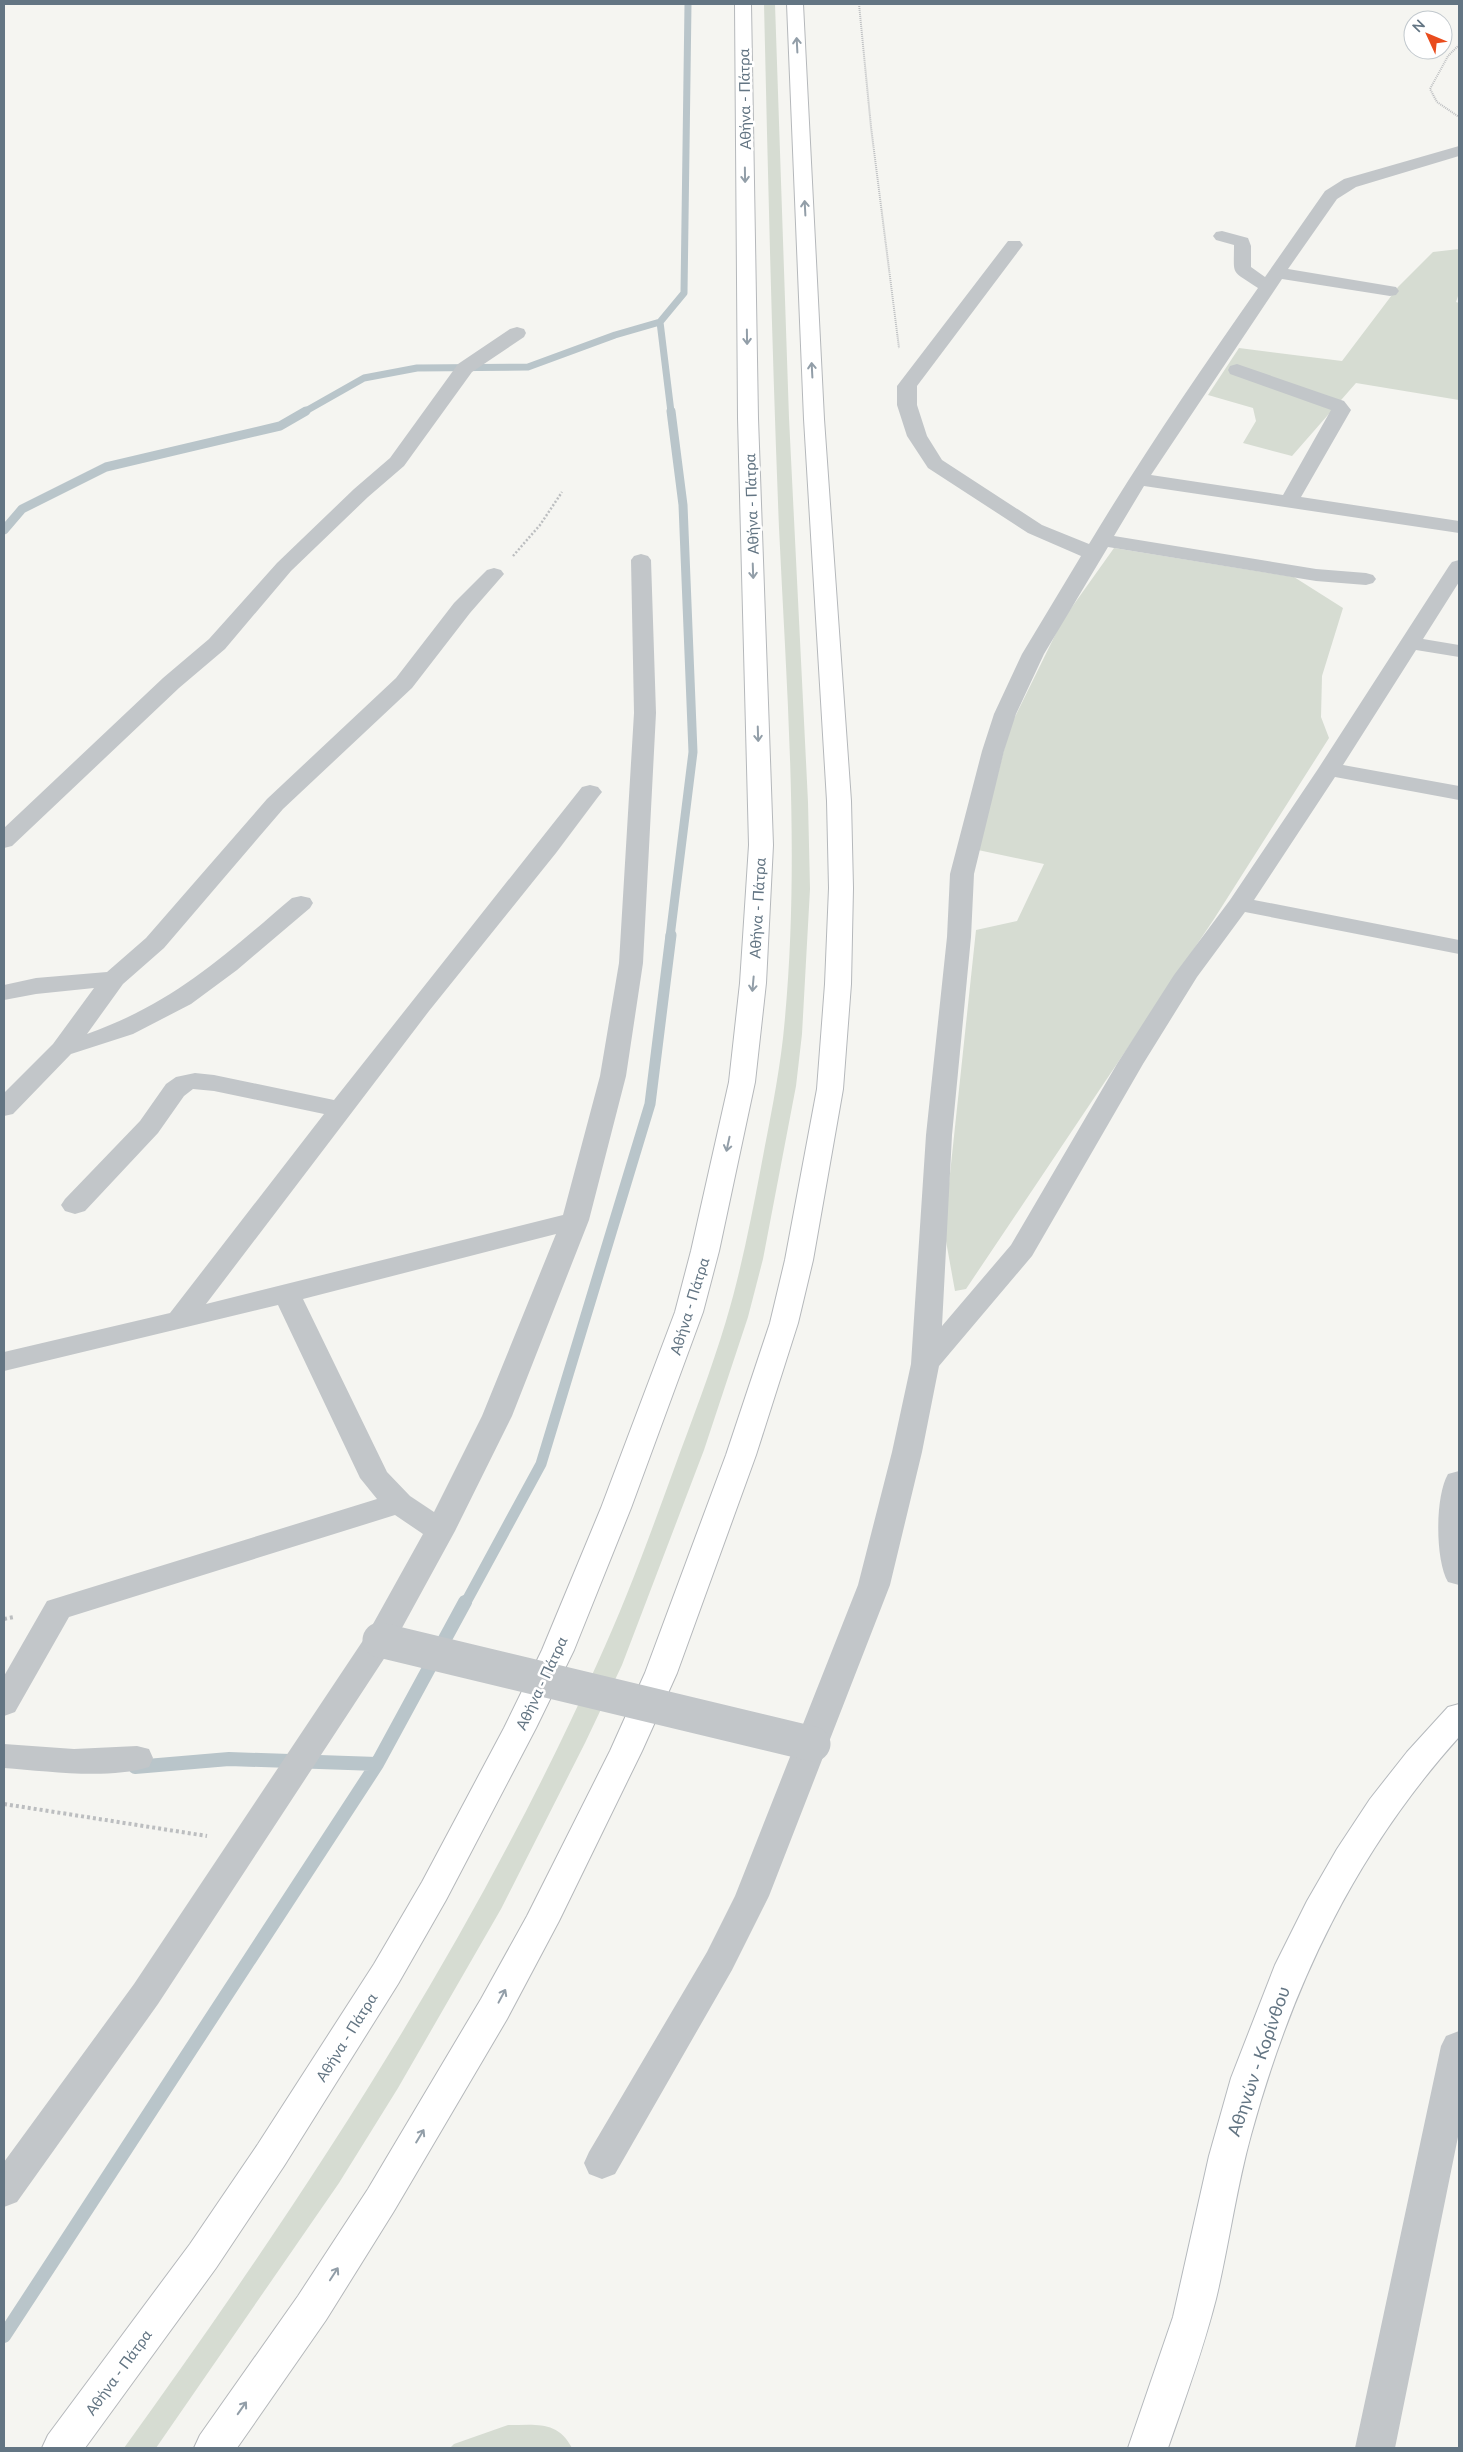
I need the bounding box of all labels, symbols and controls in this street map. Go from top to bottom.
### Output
north arrow [1403,10,1453,60]
text: N [1408,16,1428,35]
one-way arrow [792,38,802,54]
street label: Αθήνα - Πάτρα [734,48,754,150]
one-way arrow [740,166,750,183]
one-way arrow [800,200,809,216]
one-way arrow [742,329,752,345]
one-way arrow [808,362,817,378]
street label: Αθήνα - Πάτρα [740,453,762,555]
one-way arrow [748,563,757,579]
one-way arrow [753,726,762,742]
street label: Αθήνα - Πάτρα [745,857,769,959]
one-way arrow [748,975,757,991]
one-way arrow [723,1136,732,1152]
street label: Αθήνα - Πάτρα [666,1255,712,1357]
street label: Αθήνα - Πάτρα [511,1633,571,1733]
street label: Αθηνών - Κορίνθου [1222,1983,1294,2139]
street label: Αθήνα - Πάτρα [312,1989,380,2085]
one-way arrow [497,1989,507,2004]
one-way arrow [415,2130,425,2144]
one-way arrow [329,2268,339,2282]
street label: Αθήνα - Πάτρα [81,2326,155,2418]
one-way arrow [237,2401,247,2415]

